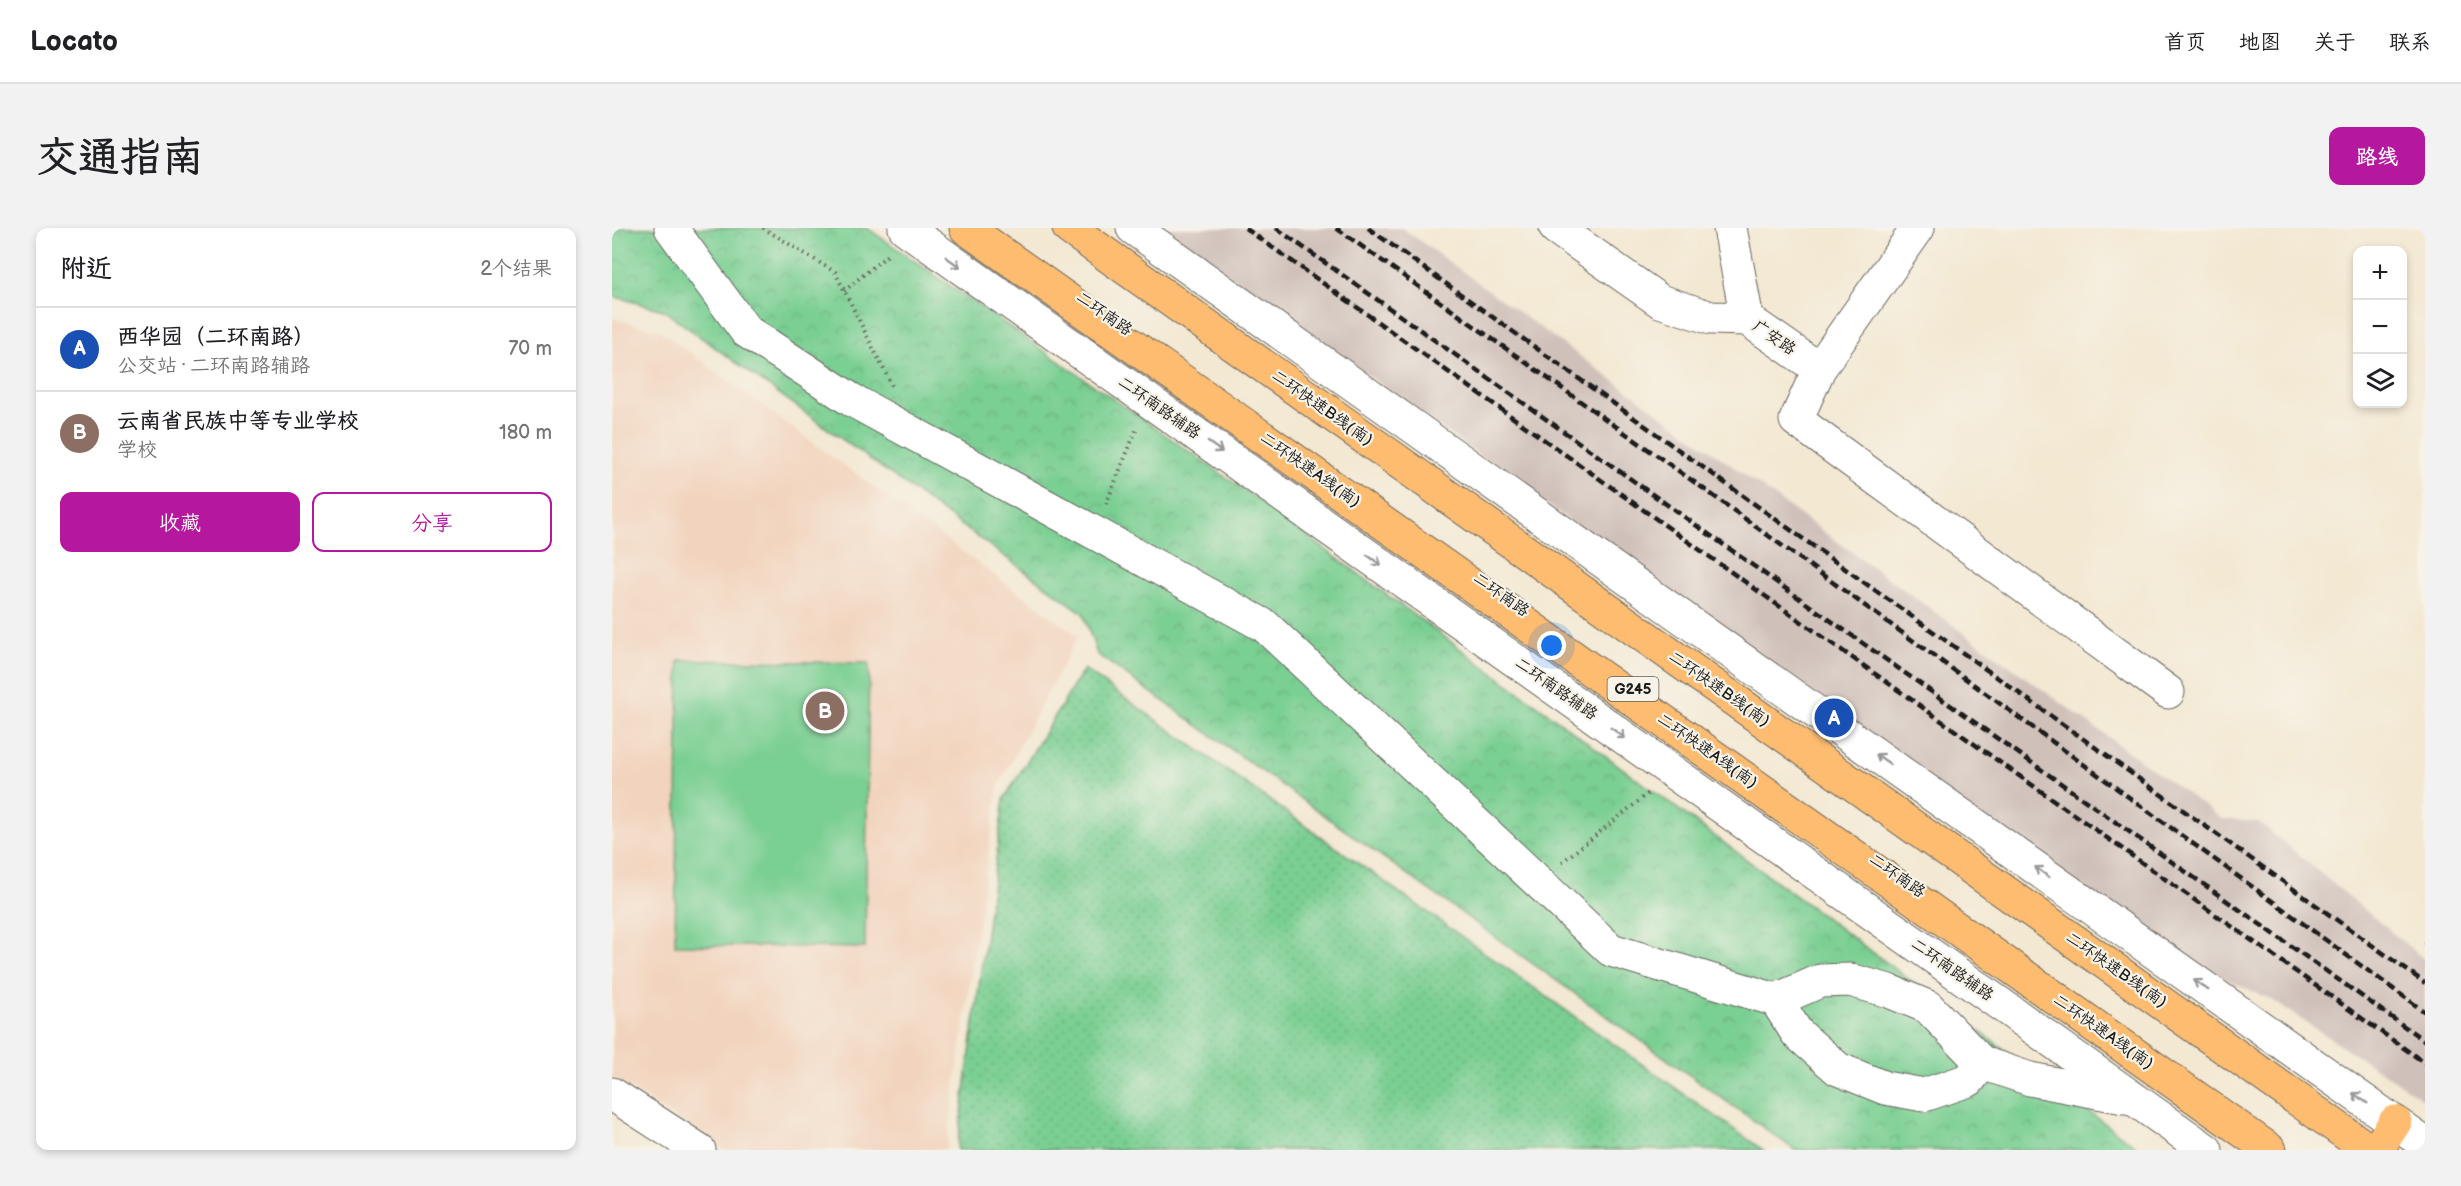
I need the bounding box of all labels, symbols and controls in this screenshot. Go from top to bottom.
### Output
text: Locato [30,25,118,58]
text: 首页 [2164,30,2206,55]
text: 地图 [2239,30,2281,55]
text: 关于 [2314,30,2356,55]
text: 联系 [2389,30,2431,55]
button: 路线 [2329,127,2425,185]
text: 交通指南 [36,133,204,184]
map controls [2353,246,2407,408]
button: + [2353,246,2407,300]
text: 附近 [60,254,112,285]
one-way arrow [944,256,960,268]
text: 2个结果 [480,257,552,281]
street label: 二环南路 [1072,288,1136,340]
button: − [2353,300,2407,354]
street label: 广安路 [1749,317,1799,359]
text: 西华园（二环南路） [117,324,315,351]
text: A [73,337,86,361]
text: 70 m [508,337,552,361]
text: 公交站 · 二环南路辅路 [117,354,310,378]
button: layers [2353,354,2407,408]
street label: 二环快速B线(南) [1268,366,1376,450]
street label: 二环南路辅路 [1114,373,1204,443]
text: 云南省民族中等专业学校 [117,408,359,435]
text: B [72,421,87,445]
text: 180 m [499,421,552,445]
street label: 二环快速A线(南) [1256,429,1364,512]
text: 学校 [117,438,157,462]
one-way arrow [1206,441,1222,453]
button: 收藏 [60,492,300,552]
button: 分享 [312,492,552,552]
one-way arrow [1365,554,1381,566]
street label: 二环南路 [1469,569,1533,621]
your location [1537,631,1566,660]
street label: 二环快速B线(南) [1665,647,1773,731]
street label: 二环南路辅路 [1511,654,1601,724]
road number: G245 [1608,677,1658,701]
pin: B [806,688,844,734]
pin: A [1814,696,1854,740]
street label: 二环快速A线(南) [1653,710,1761,793]
one-way arrow [1610,727,1626,740]
one-way arrow [1875,753,1891,765]
street label: 二环南路 [1865,850,1929,902]
one-way arrow [2034,866,2051,878]
street label: 二环快速B线(南) [2062,928,2170,1012]
street label: 二环南路辅路 [1907,935,1997,1005]
one-way arrow [2194,979,2210,991]
street label: 二环快速A线(南) [2049,991,2157,1074]
one-way arrow [2353,1092,2369,1104]

